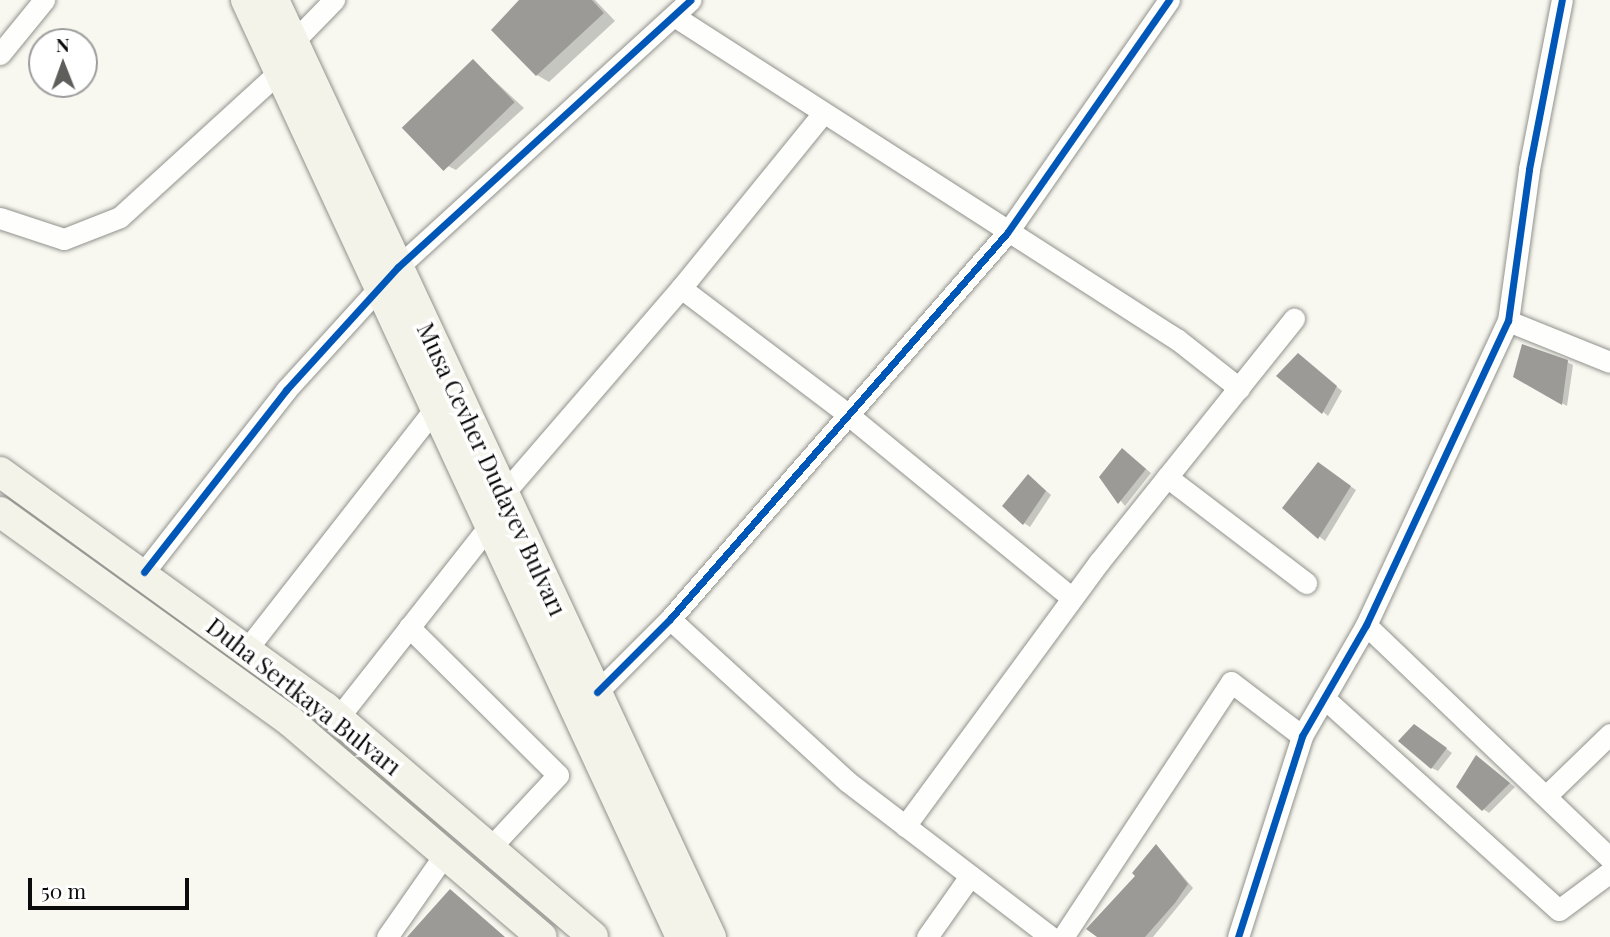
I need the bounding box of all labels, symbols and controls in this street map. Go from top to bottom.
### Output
north arrow [28,28,98,98]
text: N [56,31,70,57]
street label: Musa Cevher Dudayev Bulvarı [411,317,573,621]
street label: Duha Sertkaya Bulvarı [201,611,407,781]
scale bar [32,864,192,908]
text: 50 m [41,876,86,904]

